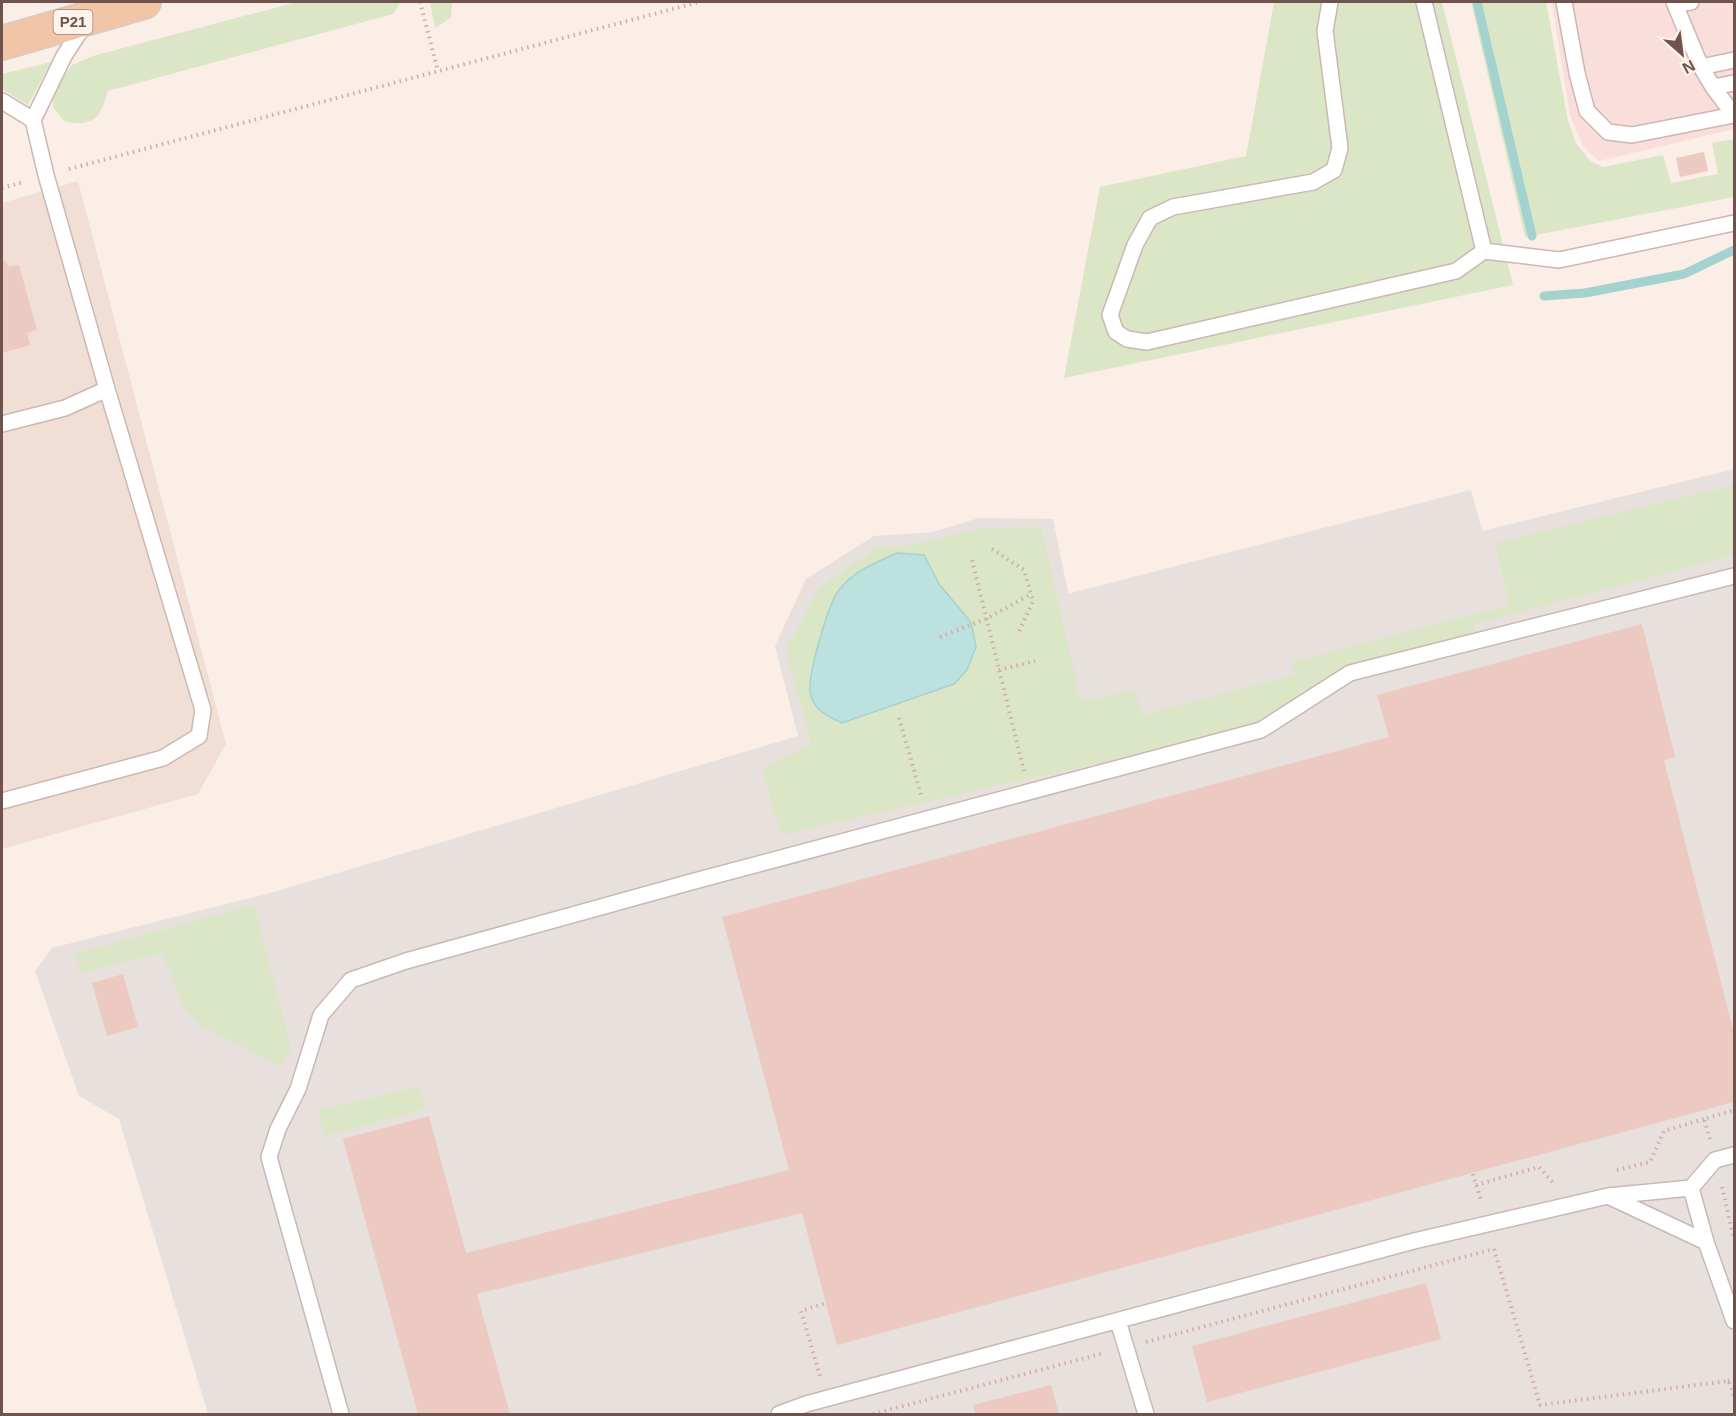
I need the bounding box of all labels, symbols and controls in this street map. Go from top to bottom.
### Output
road number: Р21 [54,10,92,34]
north arrow [1652,24,1712,84]
text: N [1680,57,1698,77]

